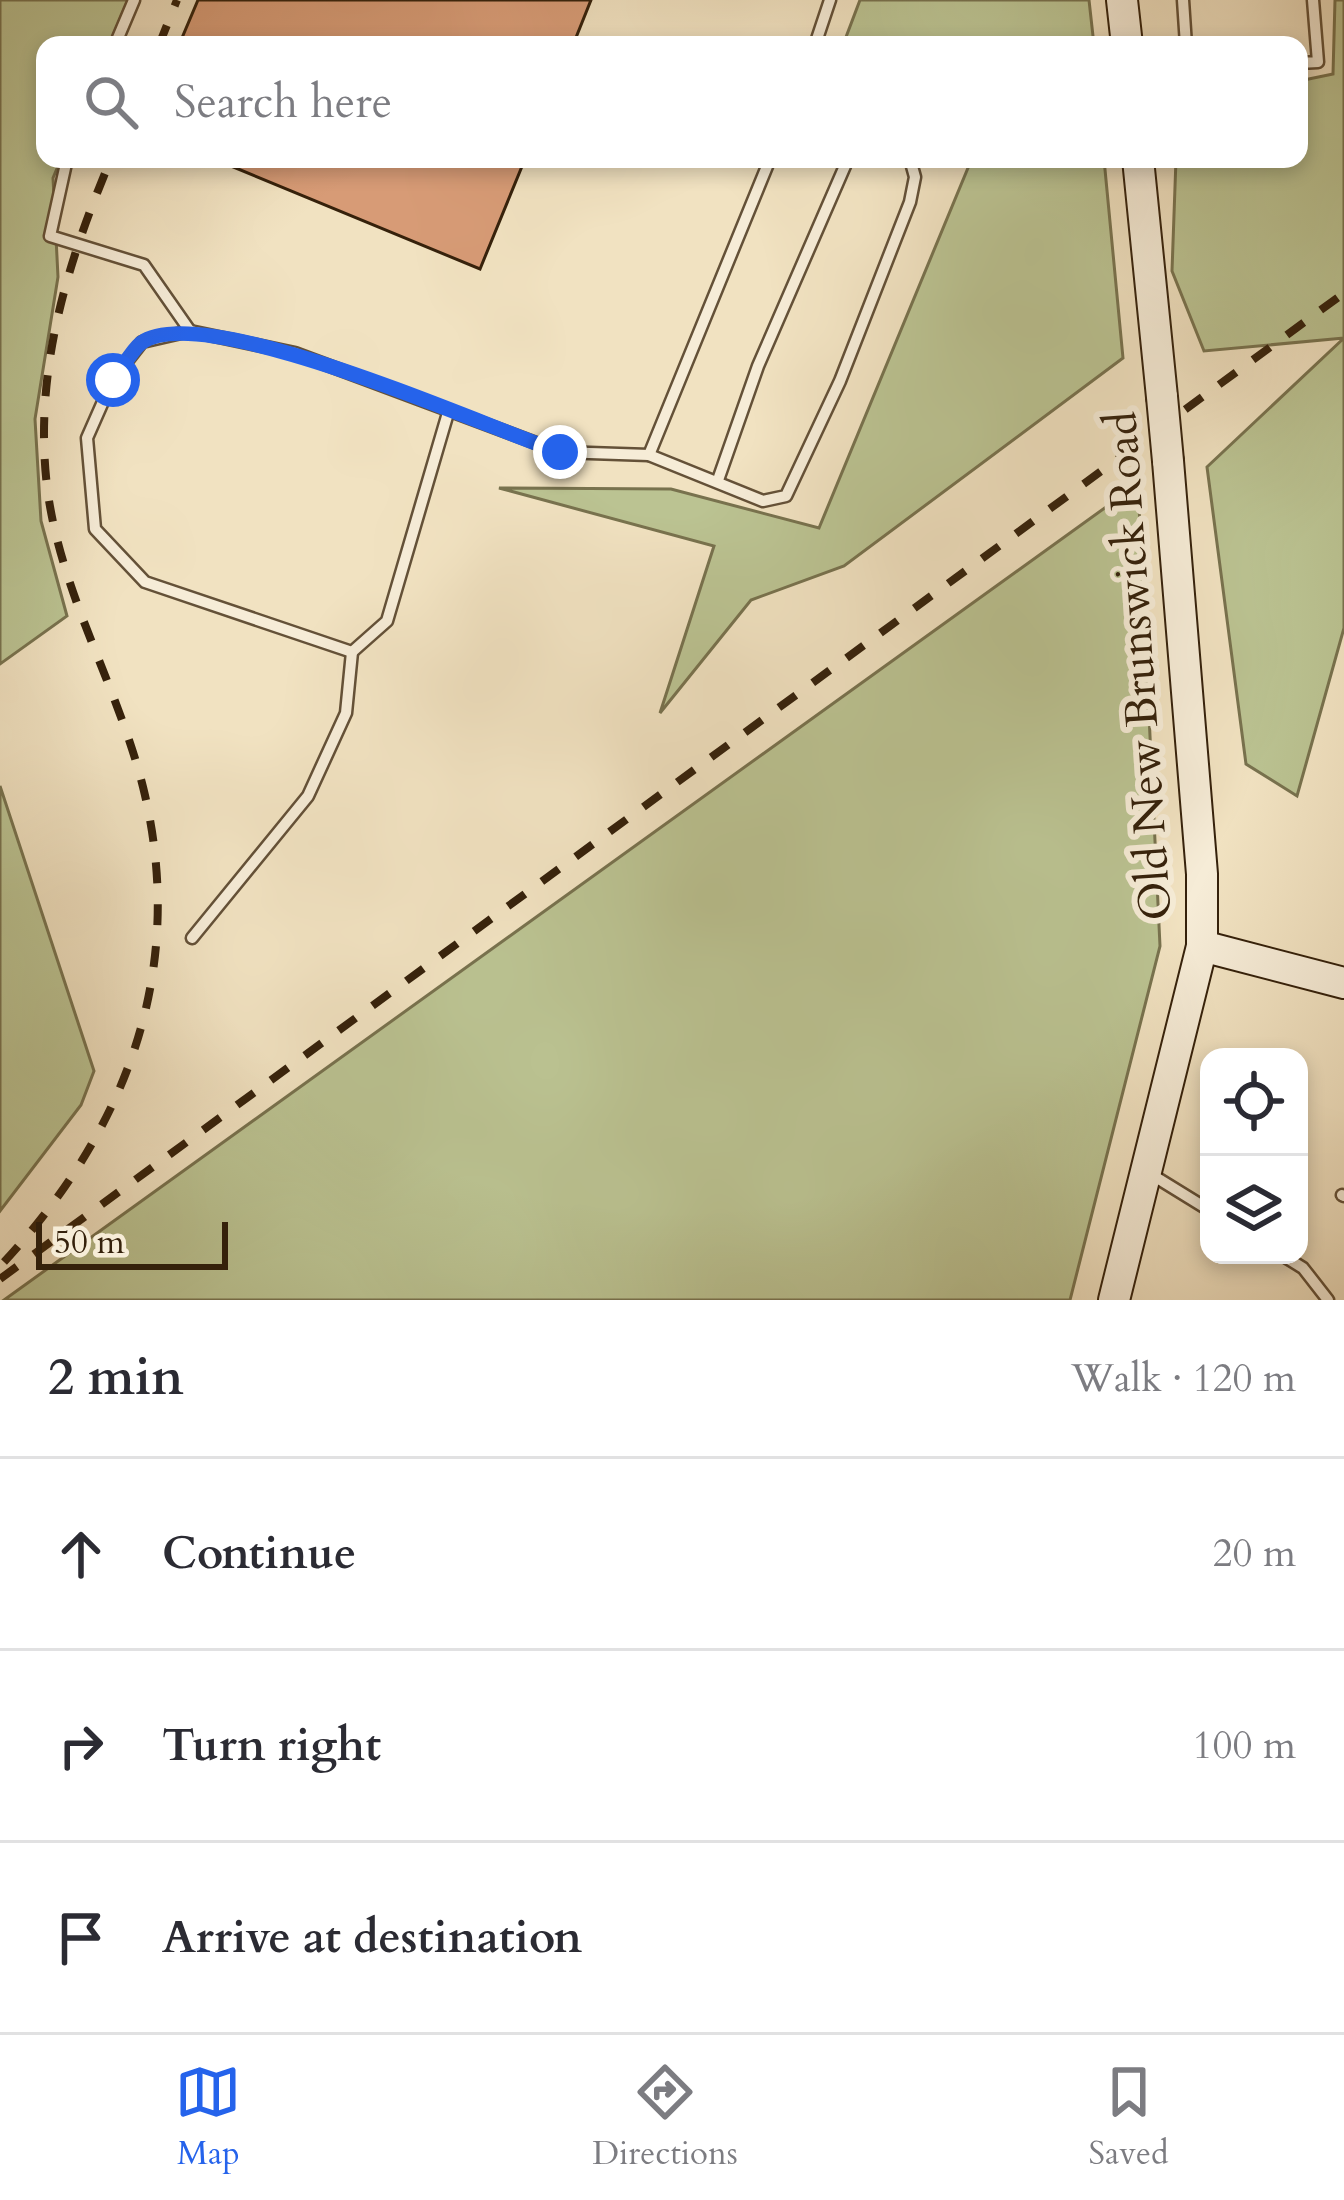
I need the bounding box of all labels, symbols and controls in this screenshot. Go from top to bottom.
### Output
search box [36,36,1308,168]
icon: search [78,69,144,135]
text: Search here [174,72,392,133]
route start [86,353,140,407]
street label: Old New Brunswick Road [1090,409,1187,922]
route end [533,425,587,479]
map controls [1200,1048,1308,1264]
button: locate [1200,1048,1308,1156]
button: layers [1200,1156,1308,1264]
scale bar [36,1216,228,1269]
text: 50 m [54,1220,125,1265]
text: 2 min [48,1343,184,1413]
text: Walk · 120 m [1071,1352,1296,1405]
icon: ahead [48,1521,114,1587]
text: Continue [162,1523,356,1584]
text: 20 m [1213,1527,1296,1580]
icon: right [48,1713,114,1779]
text: Turn right [162,1715,381,1776]
text: 100 m [1193,1719,1296,1772]
icon: arrive [48,1905,114,1971]
text: Arrive at destination [162,1907,582,1968]
tab: Map [175,2059,241,2176]
tab: Directions [592,2059,738,2176]
tab: Saved [1089,2059,1169,2176]

